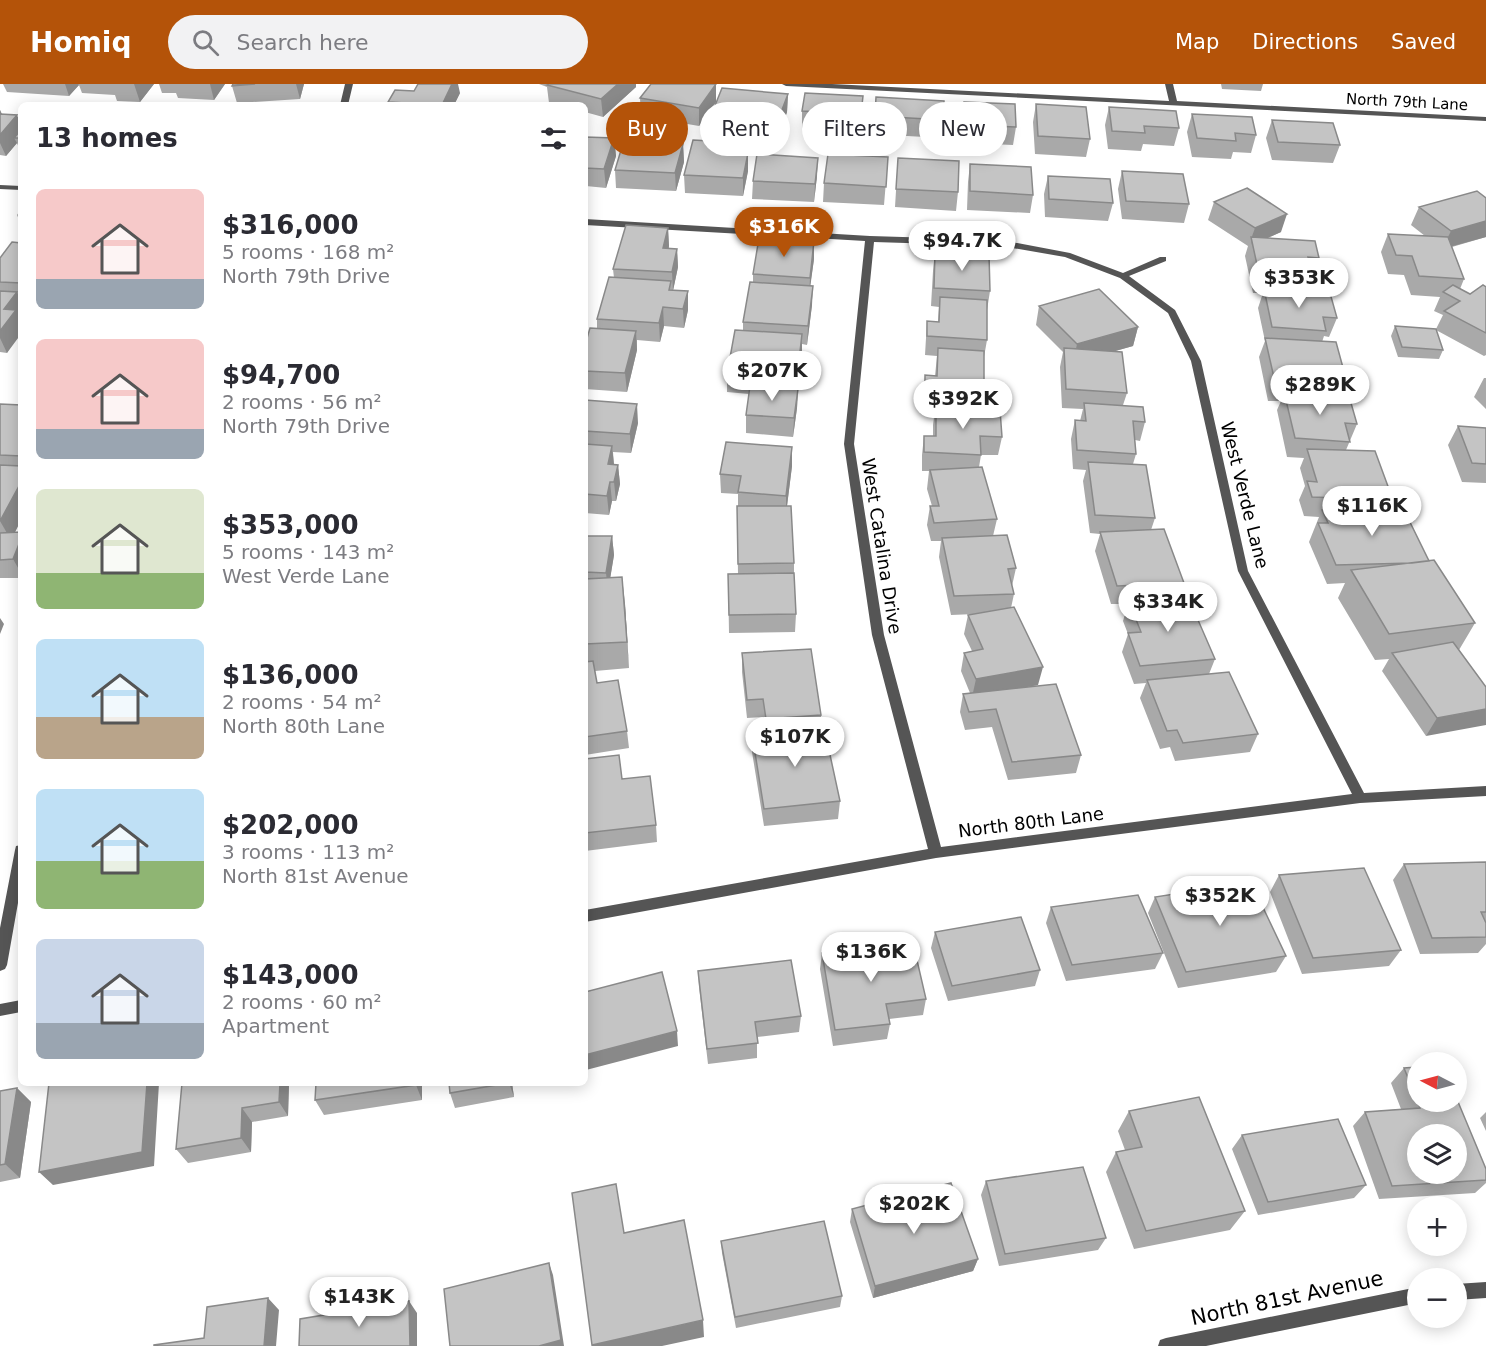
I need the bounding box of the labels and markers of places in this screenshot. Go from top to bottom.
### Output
pin: $316K [742,207,826,258]
pin: $94.7K [913,221,1011,272]
pin: $353K [1257,258,1341,309]
pin: $207K [730,351,814,402]
pin: $289K [1278,365,1362,416]
pin: $392K [921,379,1005,430]
pin: $116K [1330,486,1414,537]
pin: $334K [1126,582,1210,633]
pin: $107K [753,717,837,768]
pin: $352K [1178,876,1262,927]
pin: $136K [829,932,913,983]
pin: $202K [872,1184,956,1235]
pin: $143K [317,1277,401,1328]

